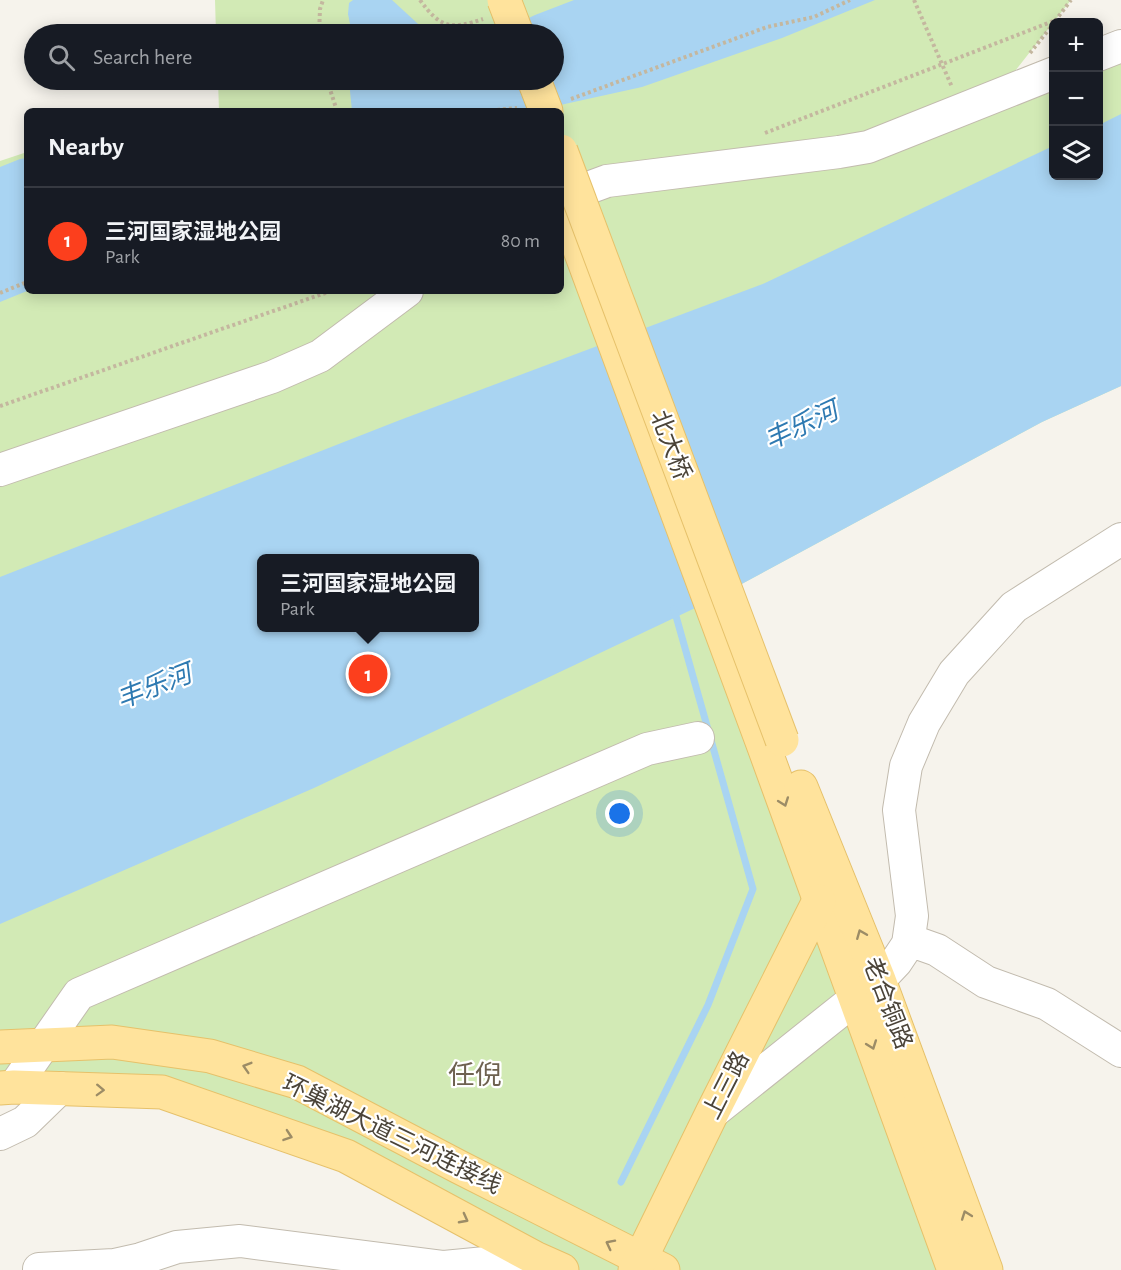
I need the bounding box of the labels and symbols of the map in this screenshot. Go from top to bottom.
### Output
water label: 丰乐河 [760,395,847,454]
street label: 北大桥 [646,407,696,483]
pin: 1 [348,652,388,696]
water label: 丰乐河 [113,658,200,713]
one-way arrow [776,796,789,807]
your location [605,799,634,828]
one-way arrow [856,929,868,940]
street label: 老合铜路 [859,954,917,1052]
one-way arrow [864,1039,877,1050]
street label: 上三路 [698,1047,754,1123]
district label: 任倪 [448,1061,502,1089]
one-way arrow [242,1062,253,1074]
street label: 环巢湖大道三河连接线 [278,1070,506,1198]
one-way arrow [96,1084,105,1096]
one-way arrow [282,1128,293,1141]
one-way arrow [961,1210,974,1221]
one-way arrow [458,1211,469,1223]
one-way arrow [606,1239,617,1251]

